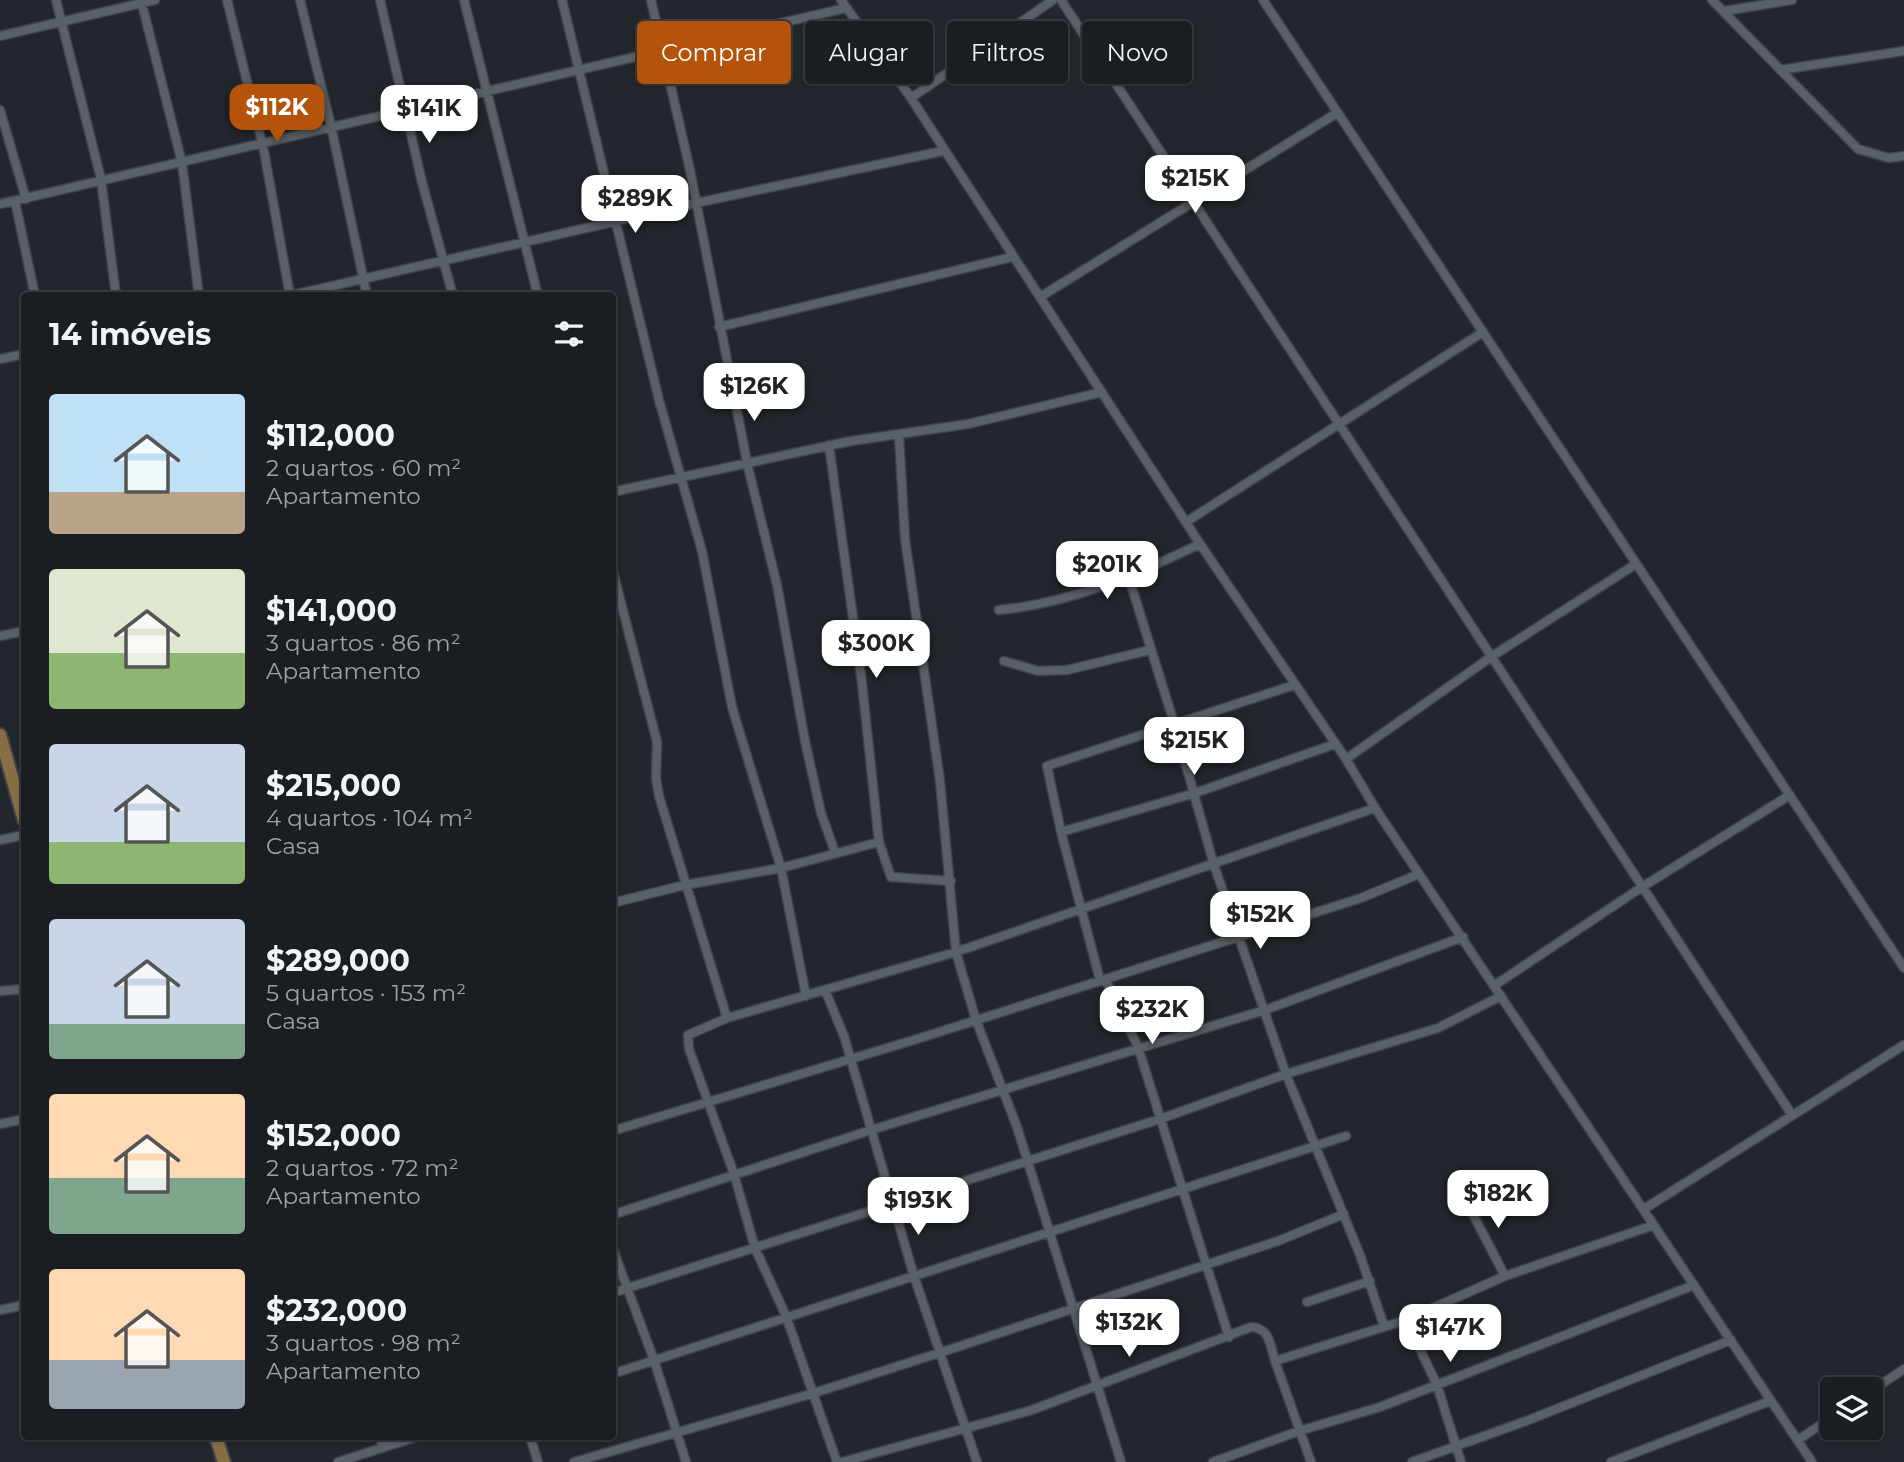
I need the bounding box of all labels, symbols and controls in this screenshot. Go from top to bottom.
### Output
chip: Comprar [637,21,791,84]
chip: Alugar [805,21,933,84]
chip: Filtros [947,21,1068,84]
chip: Novo [1082,21,1192,84]
pin: $112K [228,85,326,144]
pin: $141K [380,86,478,145]
text: $112K [245,93,309,121]
text: $141K [397,94,461,122]
pin: $215K [1146,156,1244,215]
text: $215K [1161,164,1229,192]
pin: $289K [586,176,684,235]
text: $289K [597,184,673,212]
icon: filters [550,315,588,353]
text: 14 imóveis [49,316,211,353]
pin: $126K [705,364,803,423]
text: $126K [720,372,788,400]
text: $112,000 [266,417,395,454]
icon: home [105,422,189,506]
text: 2 quartos · 60 m² [266,454,461,482]
text: Apartamento [266,482,421,510]
pin: $201K [1058,542,1156,601]
text: $201K [1072,550,1142,578]
text: $141,000 [266,592,397,629]
icon: home [105,597,189,681]
pin: $300K [827,620,925,680]
text: 3 quartos · 86 m² [266,629,461,657]
text: $300K [838,629,914,657]
text: Apartamento [266,657,421,685]
pin: $215K [1145,718,1243,777]
text: $215K [1160,726,1228,754]
text: $215,000 [266,767,401,804]
icon: home [105,772,189,856]
text: 4 quartos · 104 m² [266,804,473,832]
text: Casa [266,832,321,860]
pin: $152K [1211,892,1309,951]
text: $152K [1226,900,1294,928]
text: $289,000 [266,942,410,979]
icon: home [105,947,189,1031]
text: 5 quartos · 153 m² [266,979,466,1007]
pin: $232K [1103,986,1201,1046]
text: $232K [1116,995,1188,1023]
text: Casa [266,1007,321,1035]
text: $152,000 [266,1117,401,1154]
icon: home [105,1122,189,1206]
text: 2 quartos · 72 m² [266,1154,459,1182]
pin: $182K [1449,1170,1547,1230]
pin: $193K [869,1178,967,1237]
text: $182K [1463,1179,1533,1207]
text: Apartamento [266,1182,421,1210]
text: $193K [884,1186,952,1214]
text: $232,000 [266,1292,407,1329]
icon: home [105,1297,189,1381]
pin: $132K [1080,1300,1178,1359]
pin: $147K [1401,1304,1499,1364]
text: $132K [1095,1308,1163,1336]
text: $147K [1415,1313,1485,1341]
text: 3 quartos · 98 m² [266,1329,461,1357]
text: Apartamento [266,1357,421,1385]
map controls [1820,1377,1883,1440]
button: layers [1820,1377,1883,1440]

